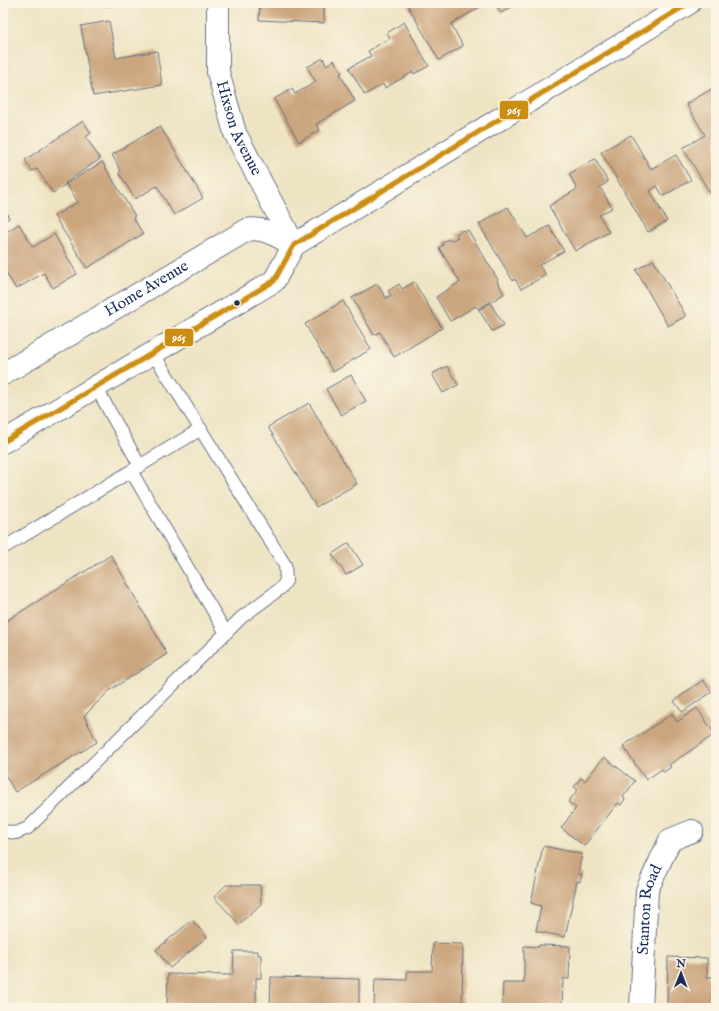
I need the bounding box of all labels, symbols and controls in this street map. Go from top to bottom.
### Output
street label: Hixson Avenue [211,78,266,179]
line badge: 965 [499,100,529,120]
text: 965 [506,104,521,118]
street label: Home Avenue [101,257,192,322]
unlabelled marker [232,298,242,308]
line badge: 965 [164,328,194,347]
text: 965 [171,331,186,345]
street label: Stanton Road [634,861,667,955]
north arrow [661,953,701,993]
text: N [675,957,687,971]

